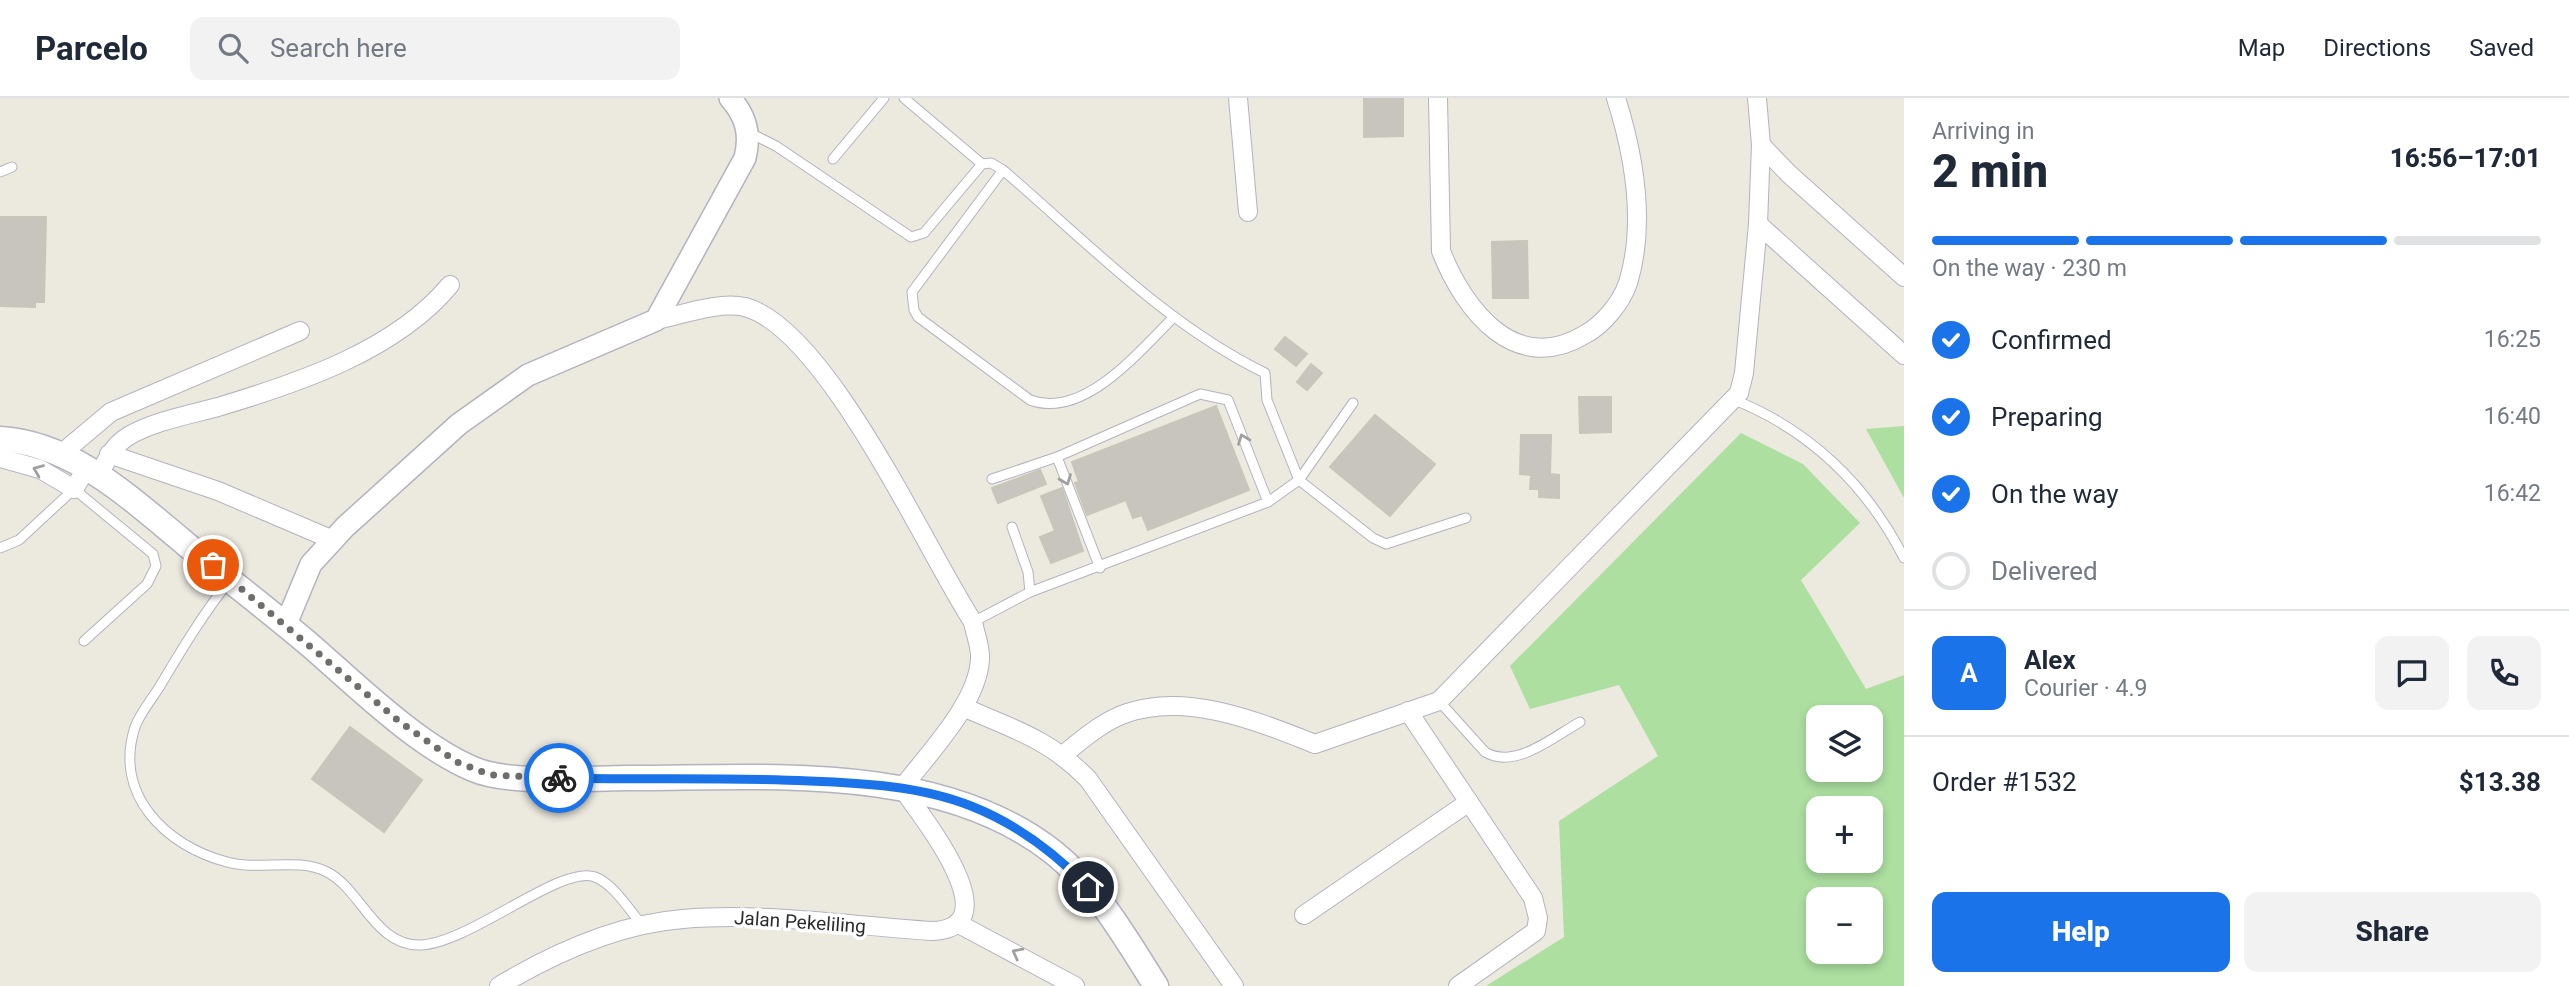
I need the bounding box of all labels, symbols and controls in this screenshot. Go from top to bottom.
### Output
search box [190,17,680,80]
text: Parcelo [35,29,148,68]
icon: search [214,29,252,67]
text: Search here [270,33,407,63]
text: Map [2238,34,2285,62]
text: Directions [2323,34,2431,62]
text: Saved [2469,34,2534,62]
text: Arriving in [1932,118,2035,145]
text: 16:56–17:01 [2390,143,2541,173]
text: 2 min [1932,144,2048,198]
text: On the way · 230 m [1932,255,2127,282]
icon: check [1932,321,1970,359]
text: Confirmed [1991,325,2112,355]
text: 16:25 [2484,326,2541,353]
icon: check [1932,398,1970,436]
text: Preparing [1991,402,2103,432]
text: 16:40 [2484,403,2541,430]
one-way arrow [1238,433,1252,445]
one-way arrow [33,465,45,479]
one-way arrow [1058,474,1072,486]
icon: check [1932,475,1970,513]
text: On the way [1991,479,2119,509]
text: 16:42 [2484,480,2541,507]
pin [183,535,243,595]
icon: bag [194,546,232,584]
text: Delivered [1991,556,2098,586]
button: chat [2375,636,2449,710]
button: phone [2467,636,2541,710]
text: Alex [2024,645,2076,675]
text: A [1960,658,1978,688]
text: Courier · 4.9 [2024,675,2147,702]
map controls [1806,705,1883,964]
button: layers [1806,705,1883,782]
courier [524,743,594,813]
icon: bike [540,759,578,797]
text: Order #1532 [1932,767,2077,797]
text: $13.38 [2459,767,2541,797]
button: + [1806,796,1883,873]
pin [1058,857,1118,917]
icon: home [1069,868,1107,906]
button: − [1806,887,1883,964]
button: Help [1932,892,2230,972]
button: Share [2244,892,2541,972]
street label: Jalan Pekeliling [733,906,867,938]
one-way arrow [1011,948,1024,962]

